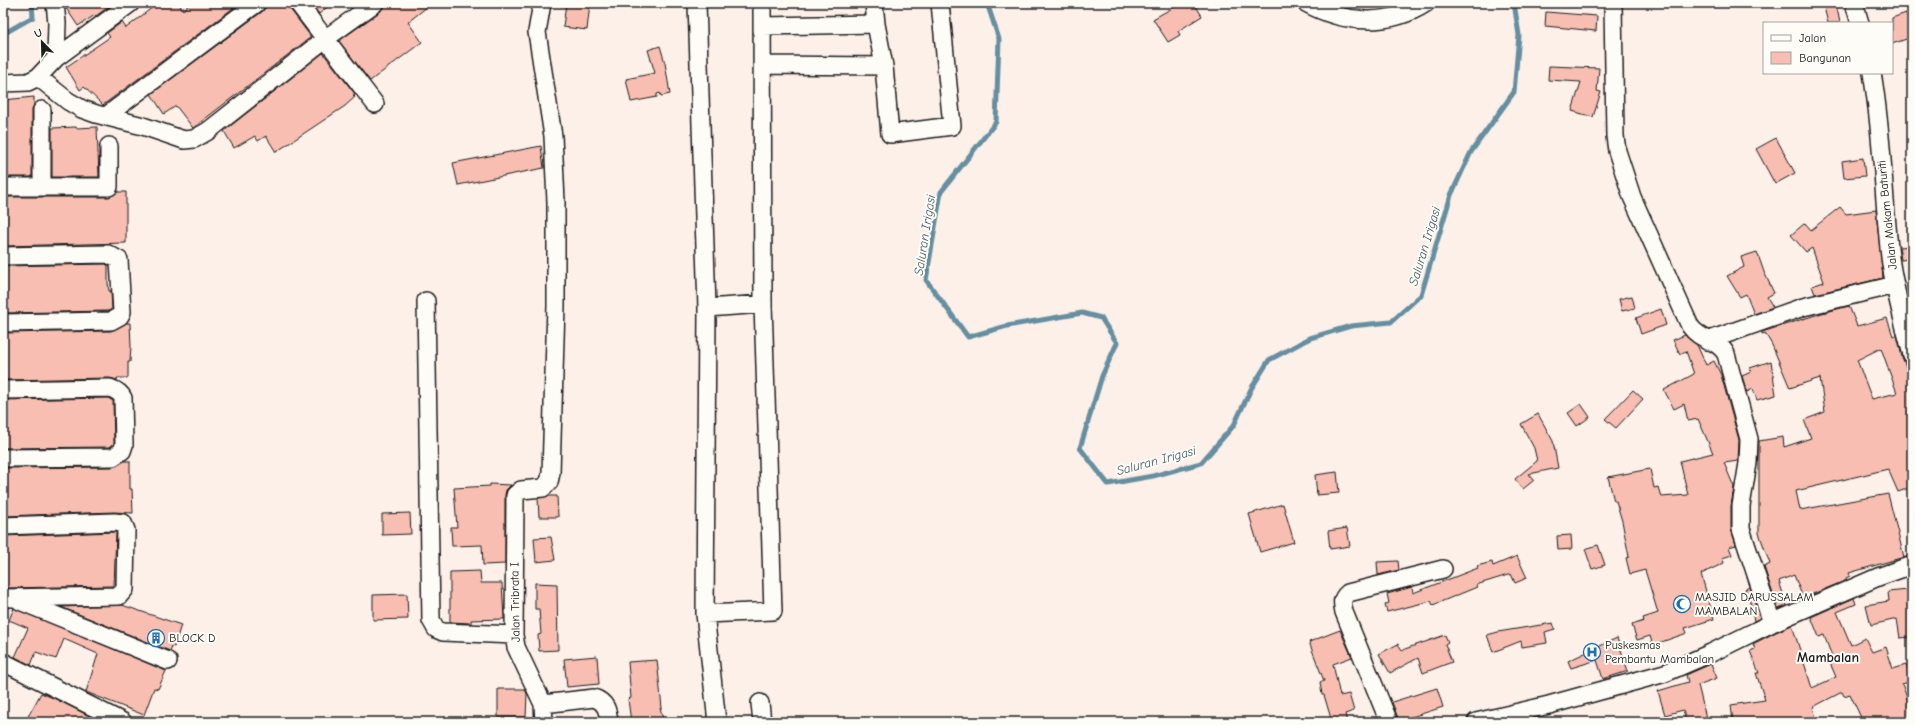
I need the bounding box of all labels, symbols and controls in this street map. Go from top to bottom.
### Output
north arrow [22,22,62,62]
legend [1763,22,1893,74]
text: U [32,26,44,41]
text: Jalan [1799,31,1826,45]
text: Bangunan [1799,51,1851,65]
street label: Jalan Makam Baturiti [1874,160,1900,270]
water label: Saluran Irigasi [911,193,938,276]
water label: Saluran Irigasi [1405,204,1444,287]
water label: Saluran Irigasi [1115,442,1198,478]
street label: Jalan Tribrata I [507,562,523,642]
place label: MASJID DARUSSALAM MAMBALAN [1695,590,1814,618]
mosque icon: MASJID DARUSSALAM MAMBALAN [1672,594,1692,614]
building icon: BLOCK D [146,628,166,648]
place label: BLOCK D [169,631,215,645]
place label: Puskesmas Pembantu Mambalan [1605,638,1714,666]
hospital icon: Puskesmas Pembantu Mambalan [1582,642,1602,662]
district label: Mambalan [1797,649,1859,666]

